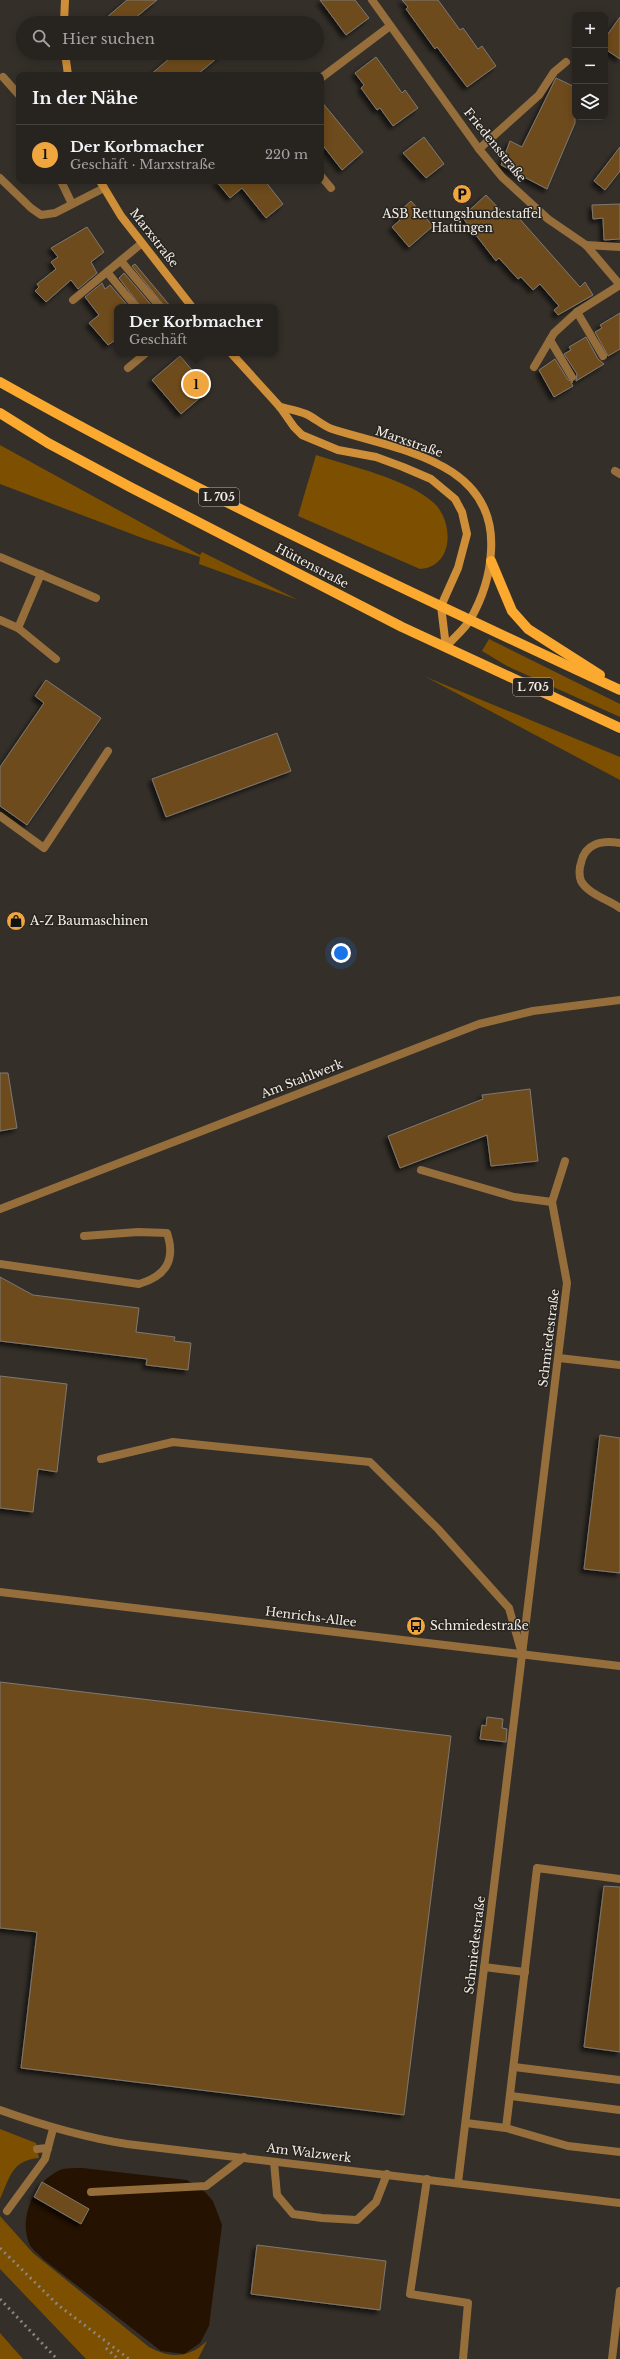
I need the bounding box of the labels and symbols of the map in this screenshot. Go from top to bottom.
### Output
street label: Friedensstraße [461,105,530,185]
parking icon: ASB Rettungshundestaffel Hattingen [451,183,473,205]
street label: Marxstraße [127,205,182,270]
place label: ASB Rettungshundestaffel Hattingen [381,206,542,235]
pin: 1 [183,369,209,399]
street label: Marxstraße [374,423,445,460]
road number: L 705 [199,488,239,506]
street label: Hüttenstraße [273,540,351,591]
road number: L 705 [513,678,553,696]
shop icon: A-Z Baumaschinen [5,910,27,932]
place label: A-Z Baumaschinen [29,913,148,928]
your location [331,943,351,963]
street label: Am Stahlwerk [258,1056,345,1101]
street label: Schmiedestraße [535,1288,562,1388]
street label: Henrichs-Allee [264,1603,358,1630]
bus stop icon: Schmiedestraße [405,1615,427,1637]
place label: Schmiedestraße [430,1618,529,1633]
street label: Schmiedestraße [461,1895,488,1995]
street label: Am Walzwerk [265,2140,353,2165]

